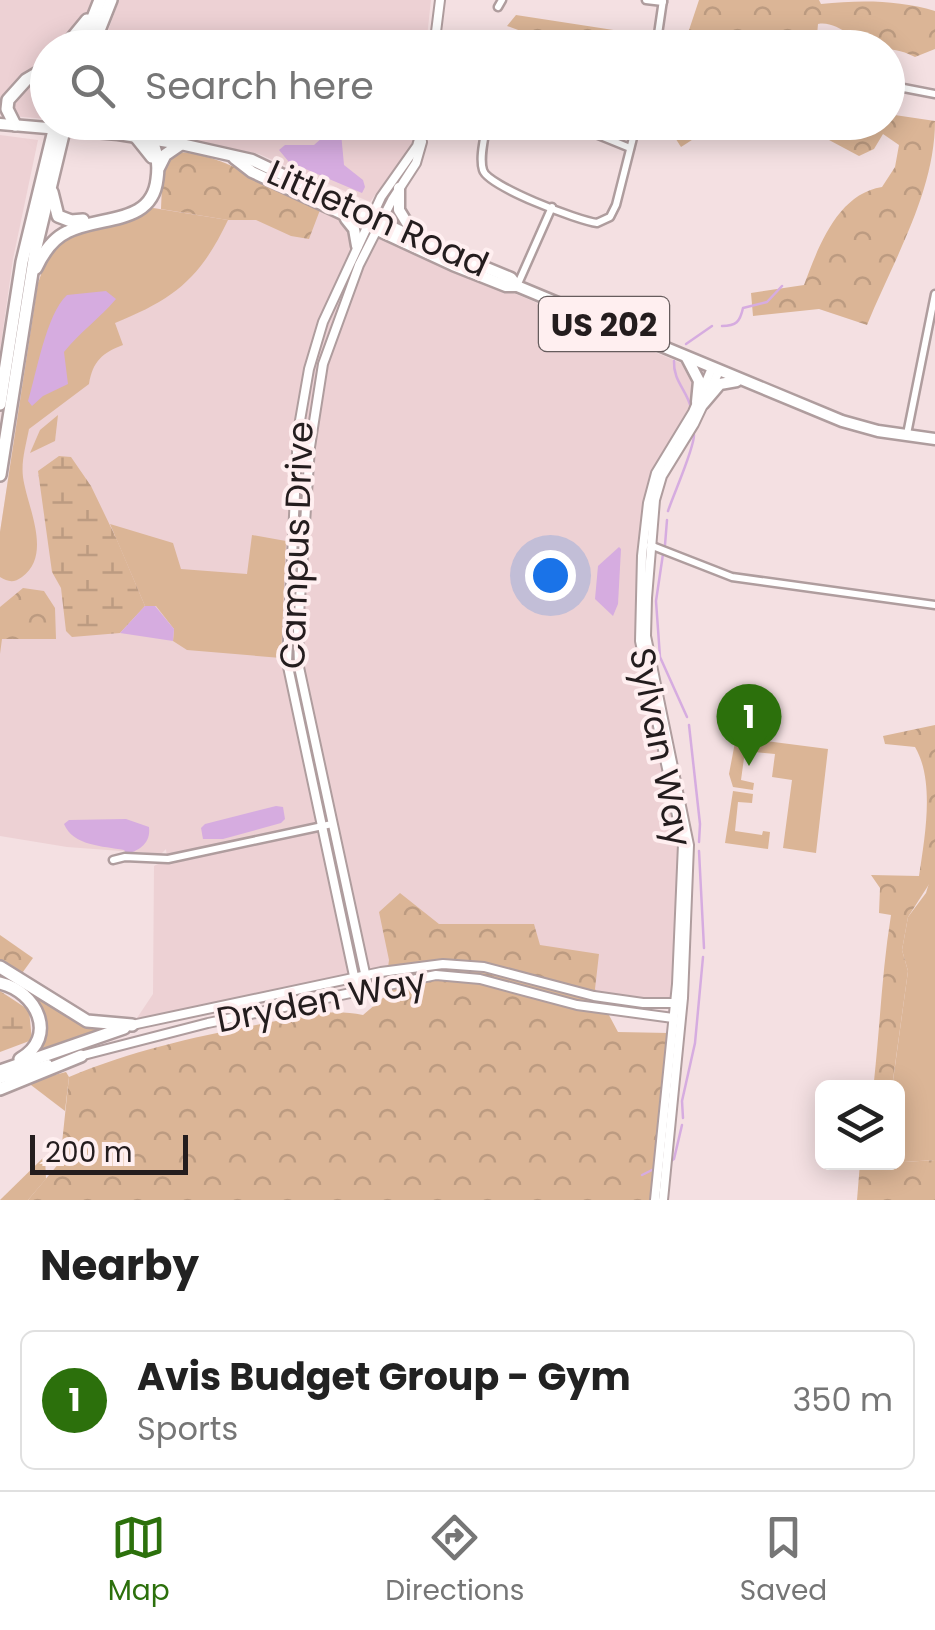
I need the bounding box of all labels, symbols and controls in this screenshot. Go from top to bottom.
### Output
search box [30,30,905,140]
icon: search [65,58,120,113]
text: Search here [145,59,374,112]
street label: Littleton Road [260,147,496,289]
road number: US 202 [539,297,669,351]
street label: Campus Drive [267,420,325,670]
your location [525,550,576,601]
street label: Sylvan Way [618,643,704,851]
pin: 1 [716,684,782,766]
street label: Dryden Way [212,956,430,1044]
map controls [815,1080,905,1170]
button: layers [815,1080,905,1170]
scale bar [30,1130,188,1174]
text: 200 m [45,1133,133,1172]
text: Nearby [40,1236,199,1295]
text: Avis Budget Group - Gym [137,1350,631,1403]
text: 1 [68,1377,81,1422]
text: 350 m [792,1377,893,1422]
text: Sports [137,1406,238,1451]
tab: Map [108,1510,170,1612]
tab: Directions [385,1510,524,1612]
tab: Saved [740,1510,827,1612]

